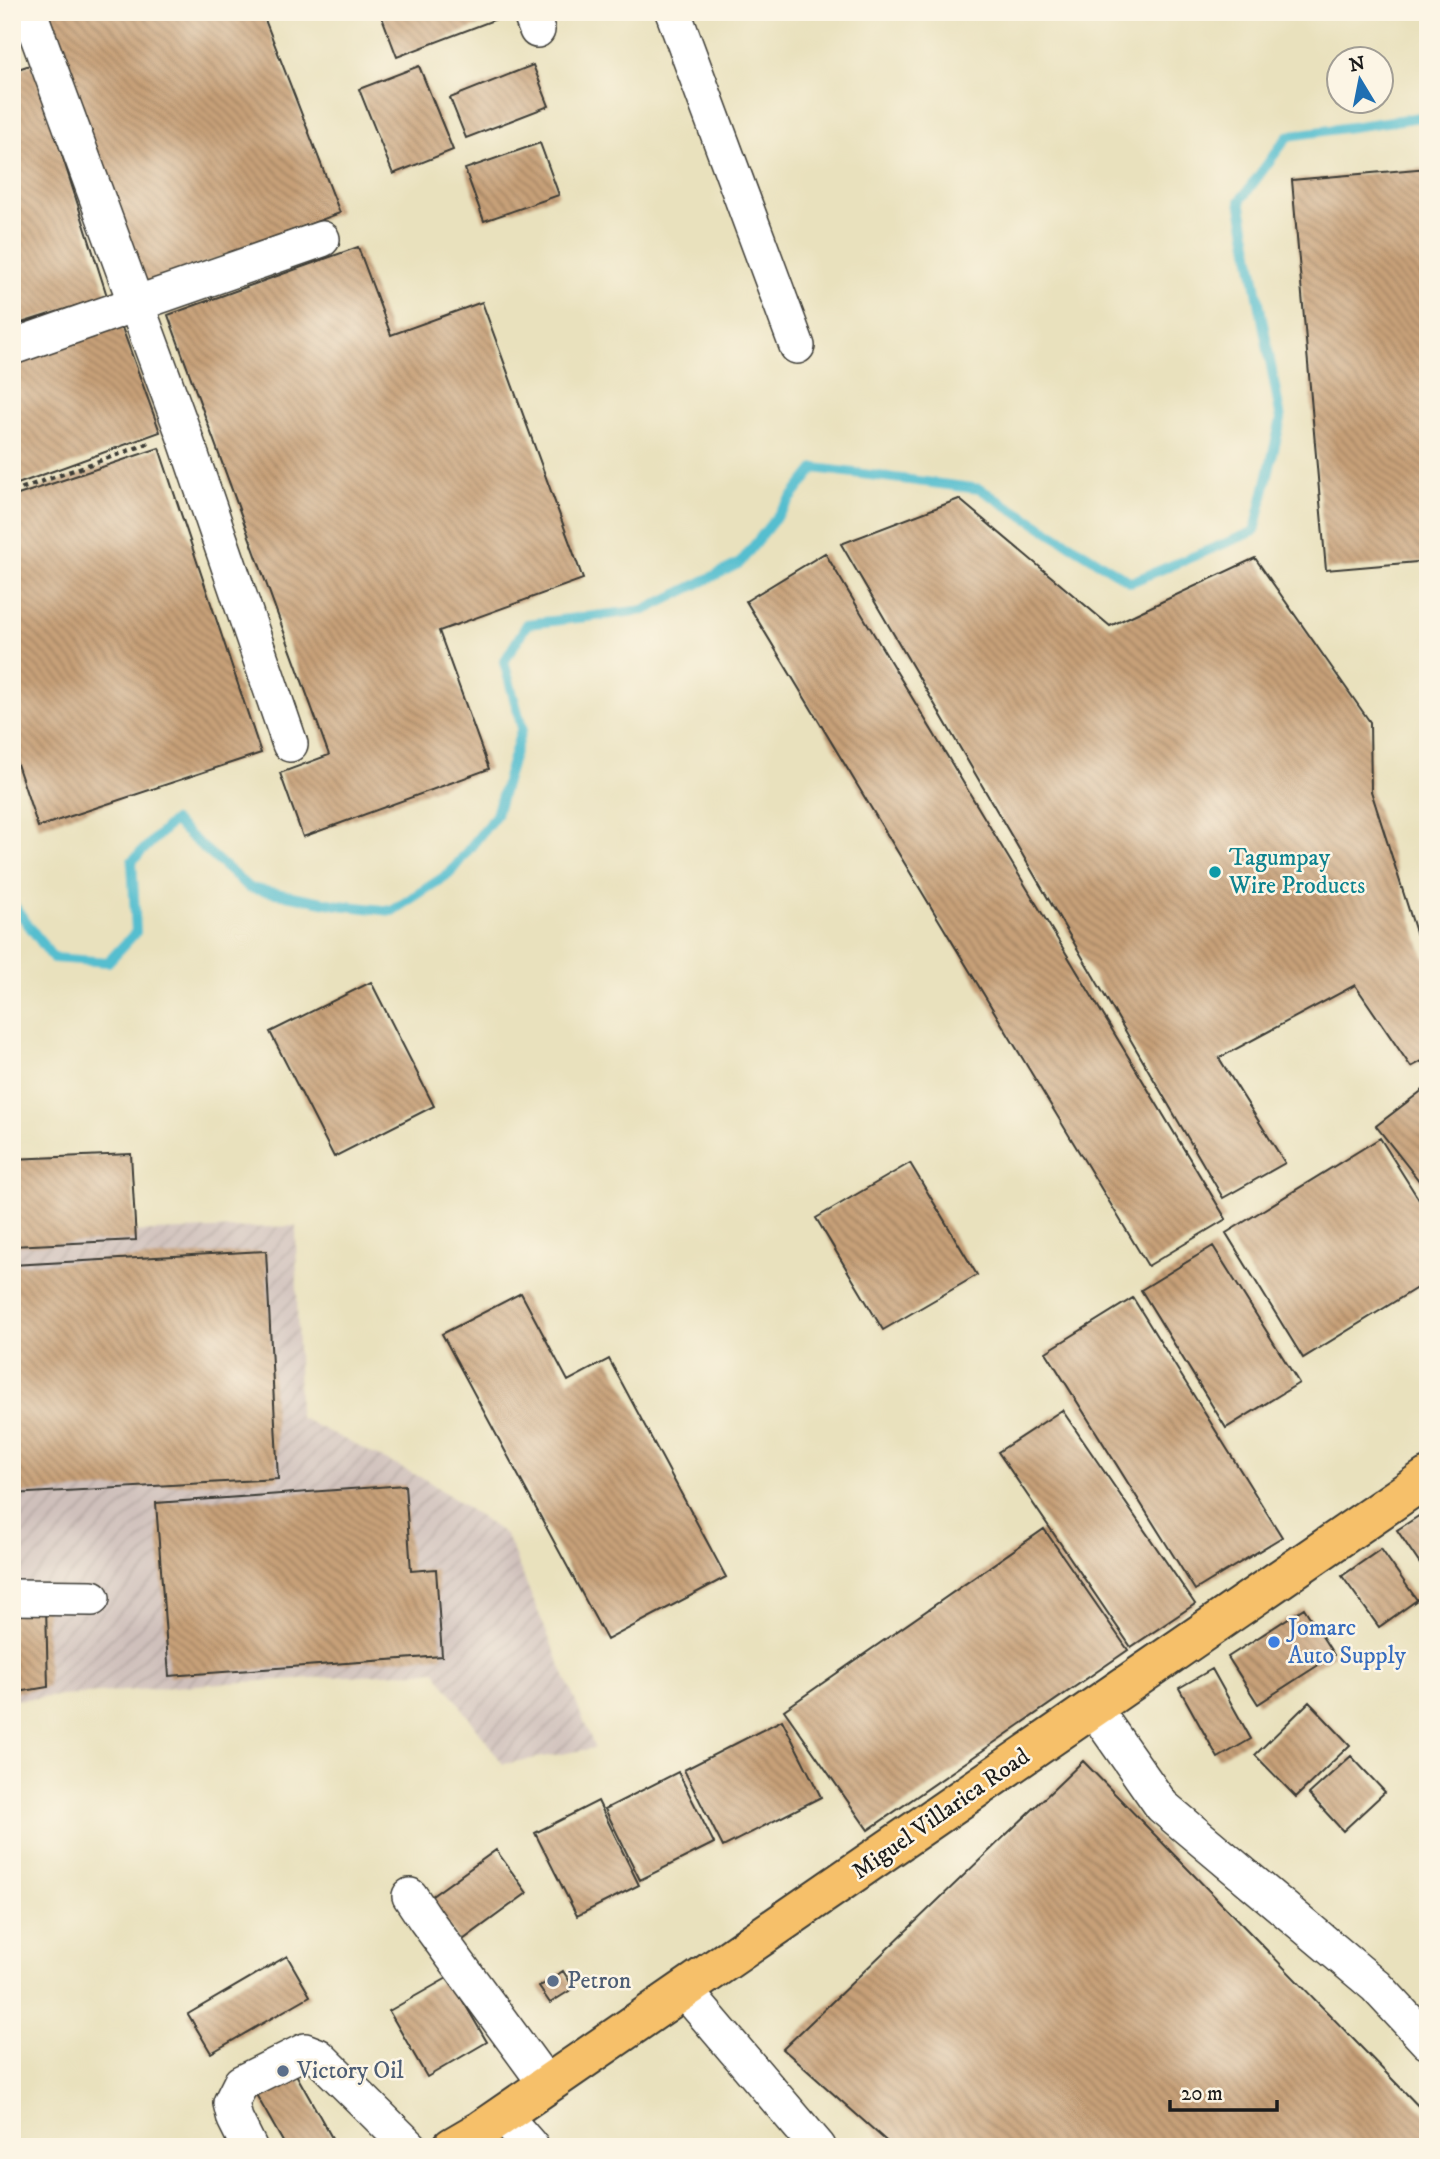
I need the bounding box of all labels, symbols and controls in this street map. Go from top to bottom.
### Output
north arrow [1324,46,1394,116]
text: N [1348,52,1367,77]
place label: Tagumpay Wire Products [1228,843,1365,901]
marker: Tagumpay Wire Products [1207,864,1223,880]
place label: Jomarc Auto Supply [1286,1613,1406,1671]
marker: Jomarc Auto Supply [1266,1634,1282,1650]
street label: Miguel Villarica Road [846,1741,1036,1887]
place label: Petron [567,1966,632,1996]
marker: Petron [545,1973,561,1989]
place label: Victory Oil [296,2056,404,2086]
marker: Victory Oil [275,2063,291,2079]
scale bar [1170,2068,1277,2112]
text: 20 m [1181,2081,1223,2107]

